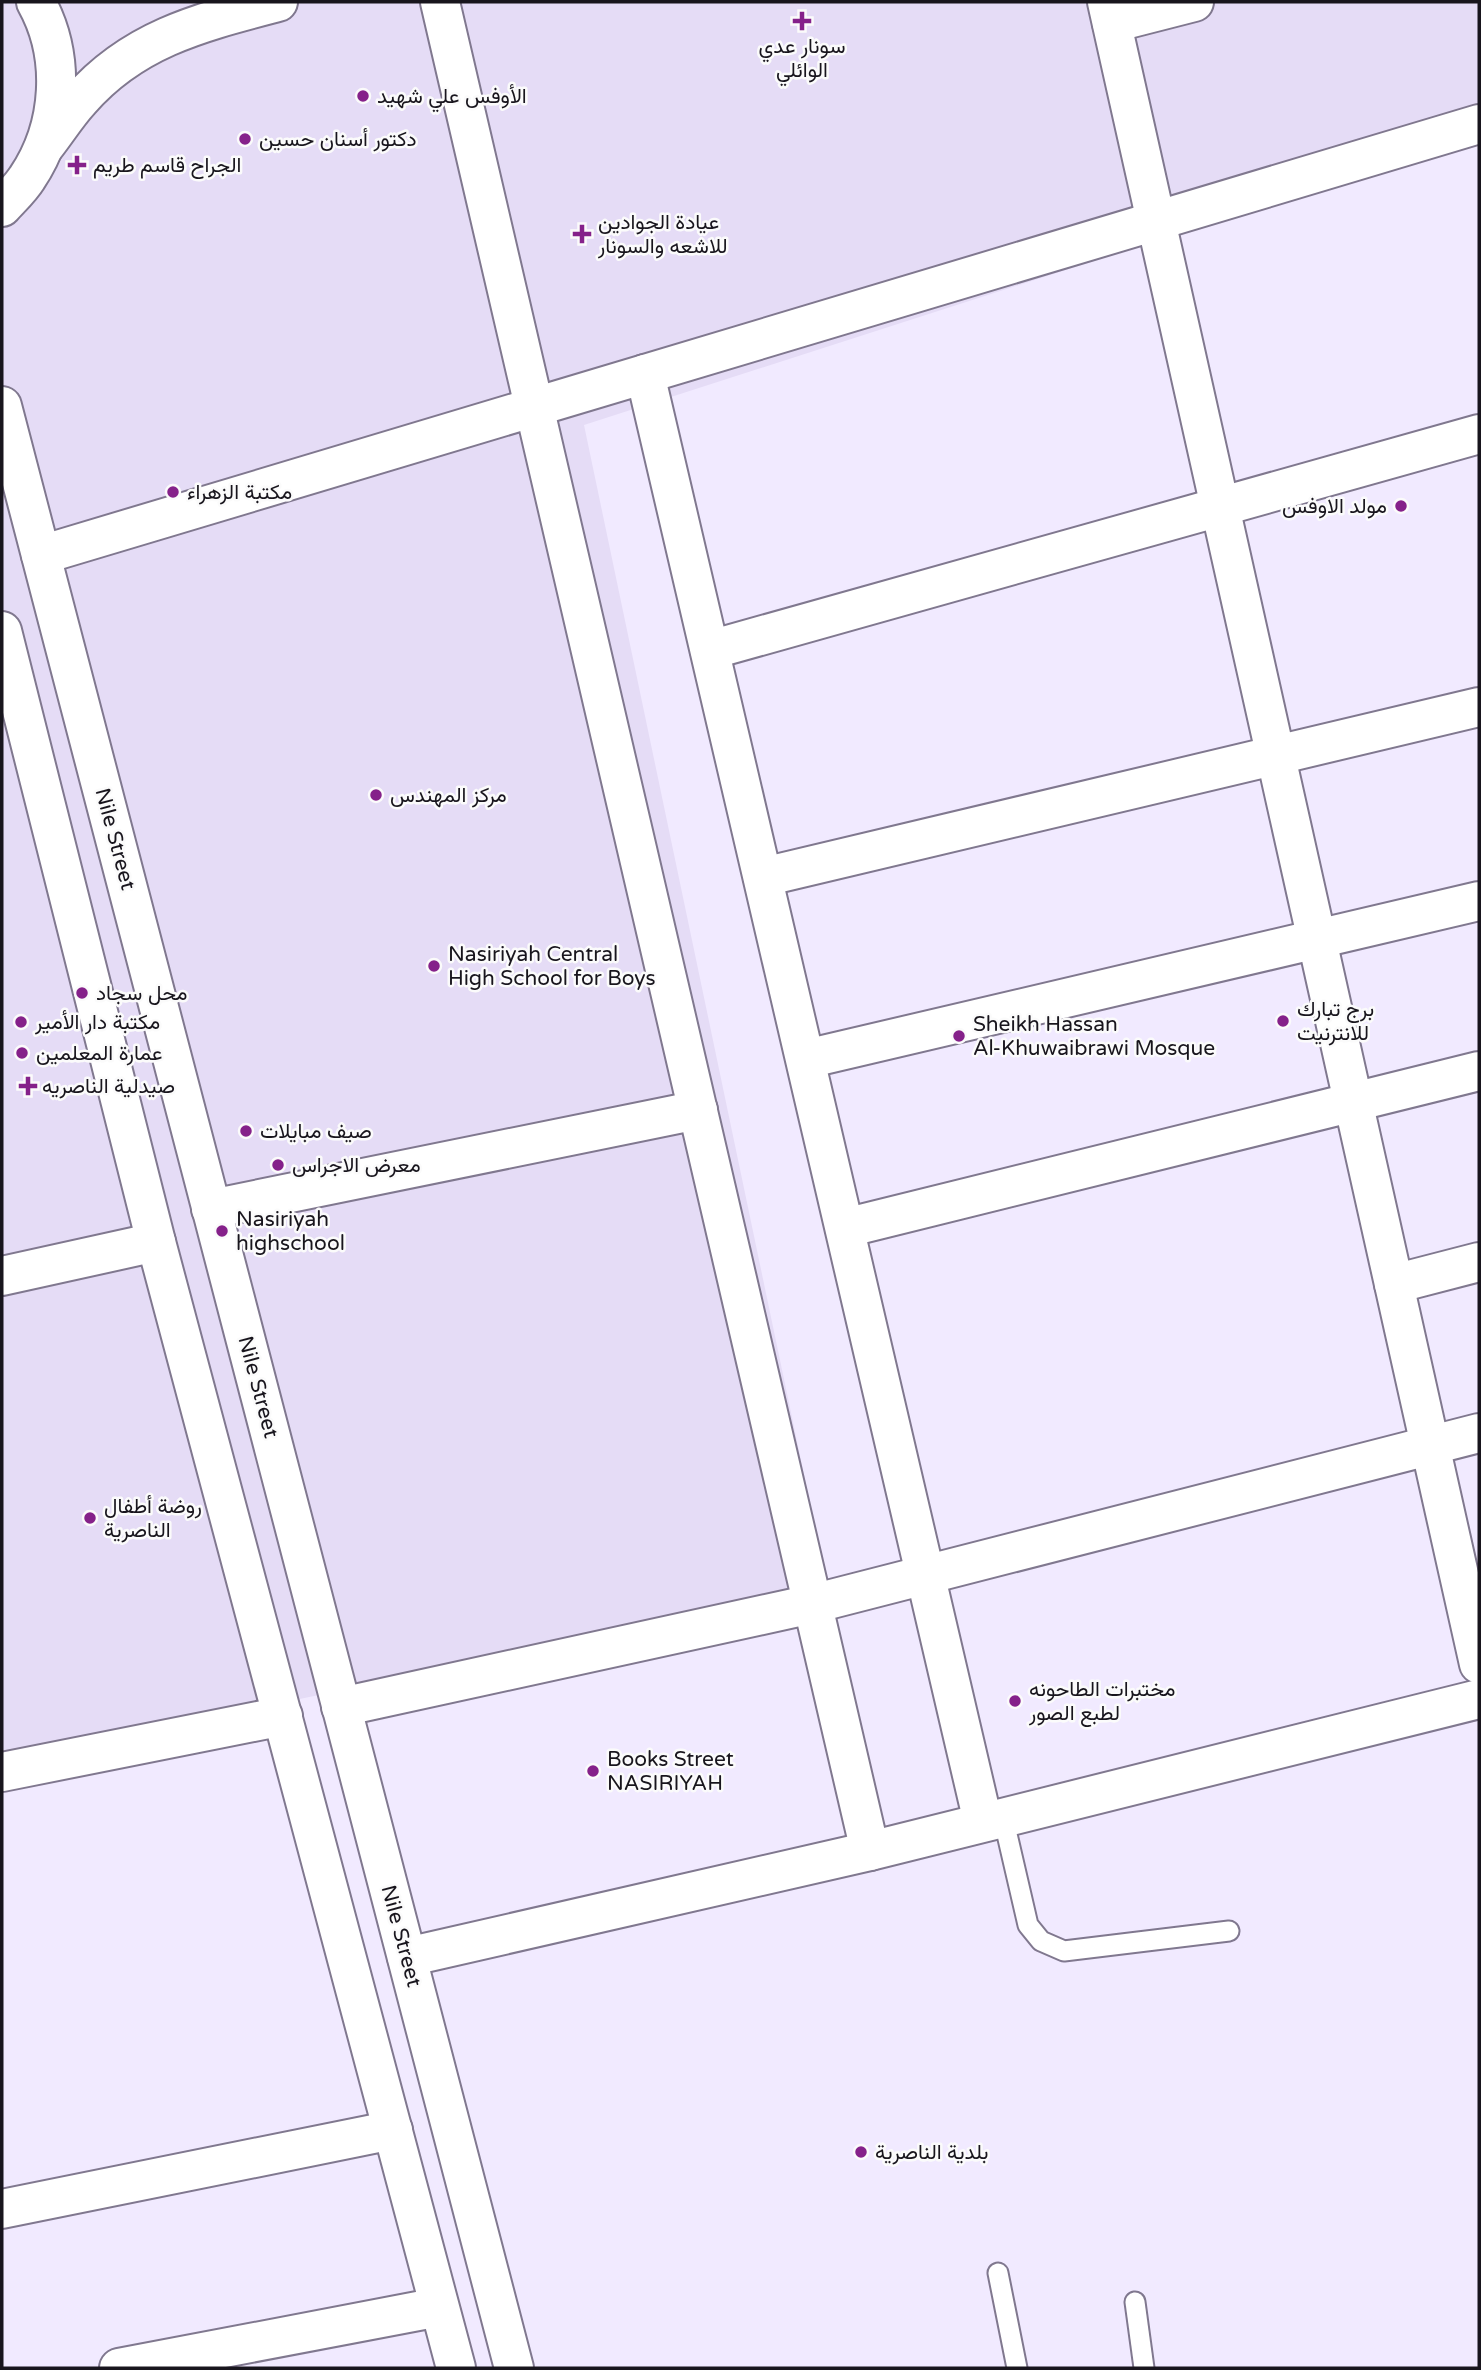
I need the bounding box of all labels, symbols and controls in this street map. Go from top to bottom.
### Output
marker: سونار عدي الوائلي [792,11,812,31]
place label: سونار عدي الوائلي [759,34,845,87]
place label: الأوفس علي شهيد [377,84,527,113]
marker: الأوفس علي شهيد [355,88,371,104]
place label: دكتور أسنان حسين [259,127,417,152]
marker: دكتور أسنان حسين [237,131,253,147]
place label: الجراح قاسم طريم [93,153,241,179]
marker: الجراح قاسم طريم [67,155,87,175]
place label: عيادة الجوادين للاشعه والسونار [597,210,728,259]
marker: عيادة الجوادين للاشعه والسونار [572,224,592,244]
place label: مكتبة الزهراء [187,480,292,505]
marker: مكتبة الزهراء [165,484,181,500]
place label: مولد الاوفس [1282,494,1387,519]
marker: مولد الاوفس [1393,498,1409,514]
place label: مركز المهندس [390,783,507,808]
street label: Nile Street [89,785,141,893]
marker: مركز المهندس [368,787,384,803]
place label: Nasiriyah Central High School for Boys [448,942,656,991]
marker: Nasiriyah Central High School for Boys [426,958,442,974]
place label: محل سجاد [96,981,187,1006]
marker: محل سجاد [74,985,90,1001]
place label: برج تبارك للانترنيت [1297,997,1374,1046]
place label: مكتبة دار الأمير [34,1010,160,1035]
place label: Sheikh Hassan Al-Khuwaibrawi Mosque [973,1012,1215,1061]
marker: برج تبارك للانترنيت [1275,1013,1291,1029]
marker: مكتبة دار الأمير [13,1014,29,1030]
marker: Sheikh Hassan Al-Khuwaibrawi Mosque [951,1028,967,1044]
place label: عمارة المعلمين [36,1041,162,1066]
marker: عمارة المعلمين [14,1045,30,1061]
place label: صيدلية الناصريه [42,1074,175,1099]
marker: صيدلية الناصريه [20,1078,36,1094]
place label: صيف مبايلات [260,1119,372,1144]
marker: صيف مبايلات [238,1123,254,1139]
place label: معرض الاجراس [292,1153,421,1178]
marker: معرض الاجراس [270,1157,286,1173]
place label: Nasiriyah highschool [236,1207,345,1256]
marker: Nasiriyah highschool [214,1223,230,1239]
street label: Nile Street [232,1333,284,1441]
place label: روضة أطفال الناصرية [104,1494,202,1543]
marker: روضة أطفال الناصرية [82,1510,98,1526]
place label: مختبرات الطاحونه لطبع الصور [1028,1677,1176,1727]
marker: مختبرات الطاحونه لطبع الصور [1007,1693,1023,1709]
place label: Books Street NASIRIYAH [607,1747,734,1796]
marker: Books Street NASIRIYAH [585,1763,601,1779]
street label: Nile Street [375,1882,427,1990]
place label: بلدية الناصرية [875,2140,989,2165]
marker: بلدية الناصرية [853,2144,869,2160]

